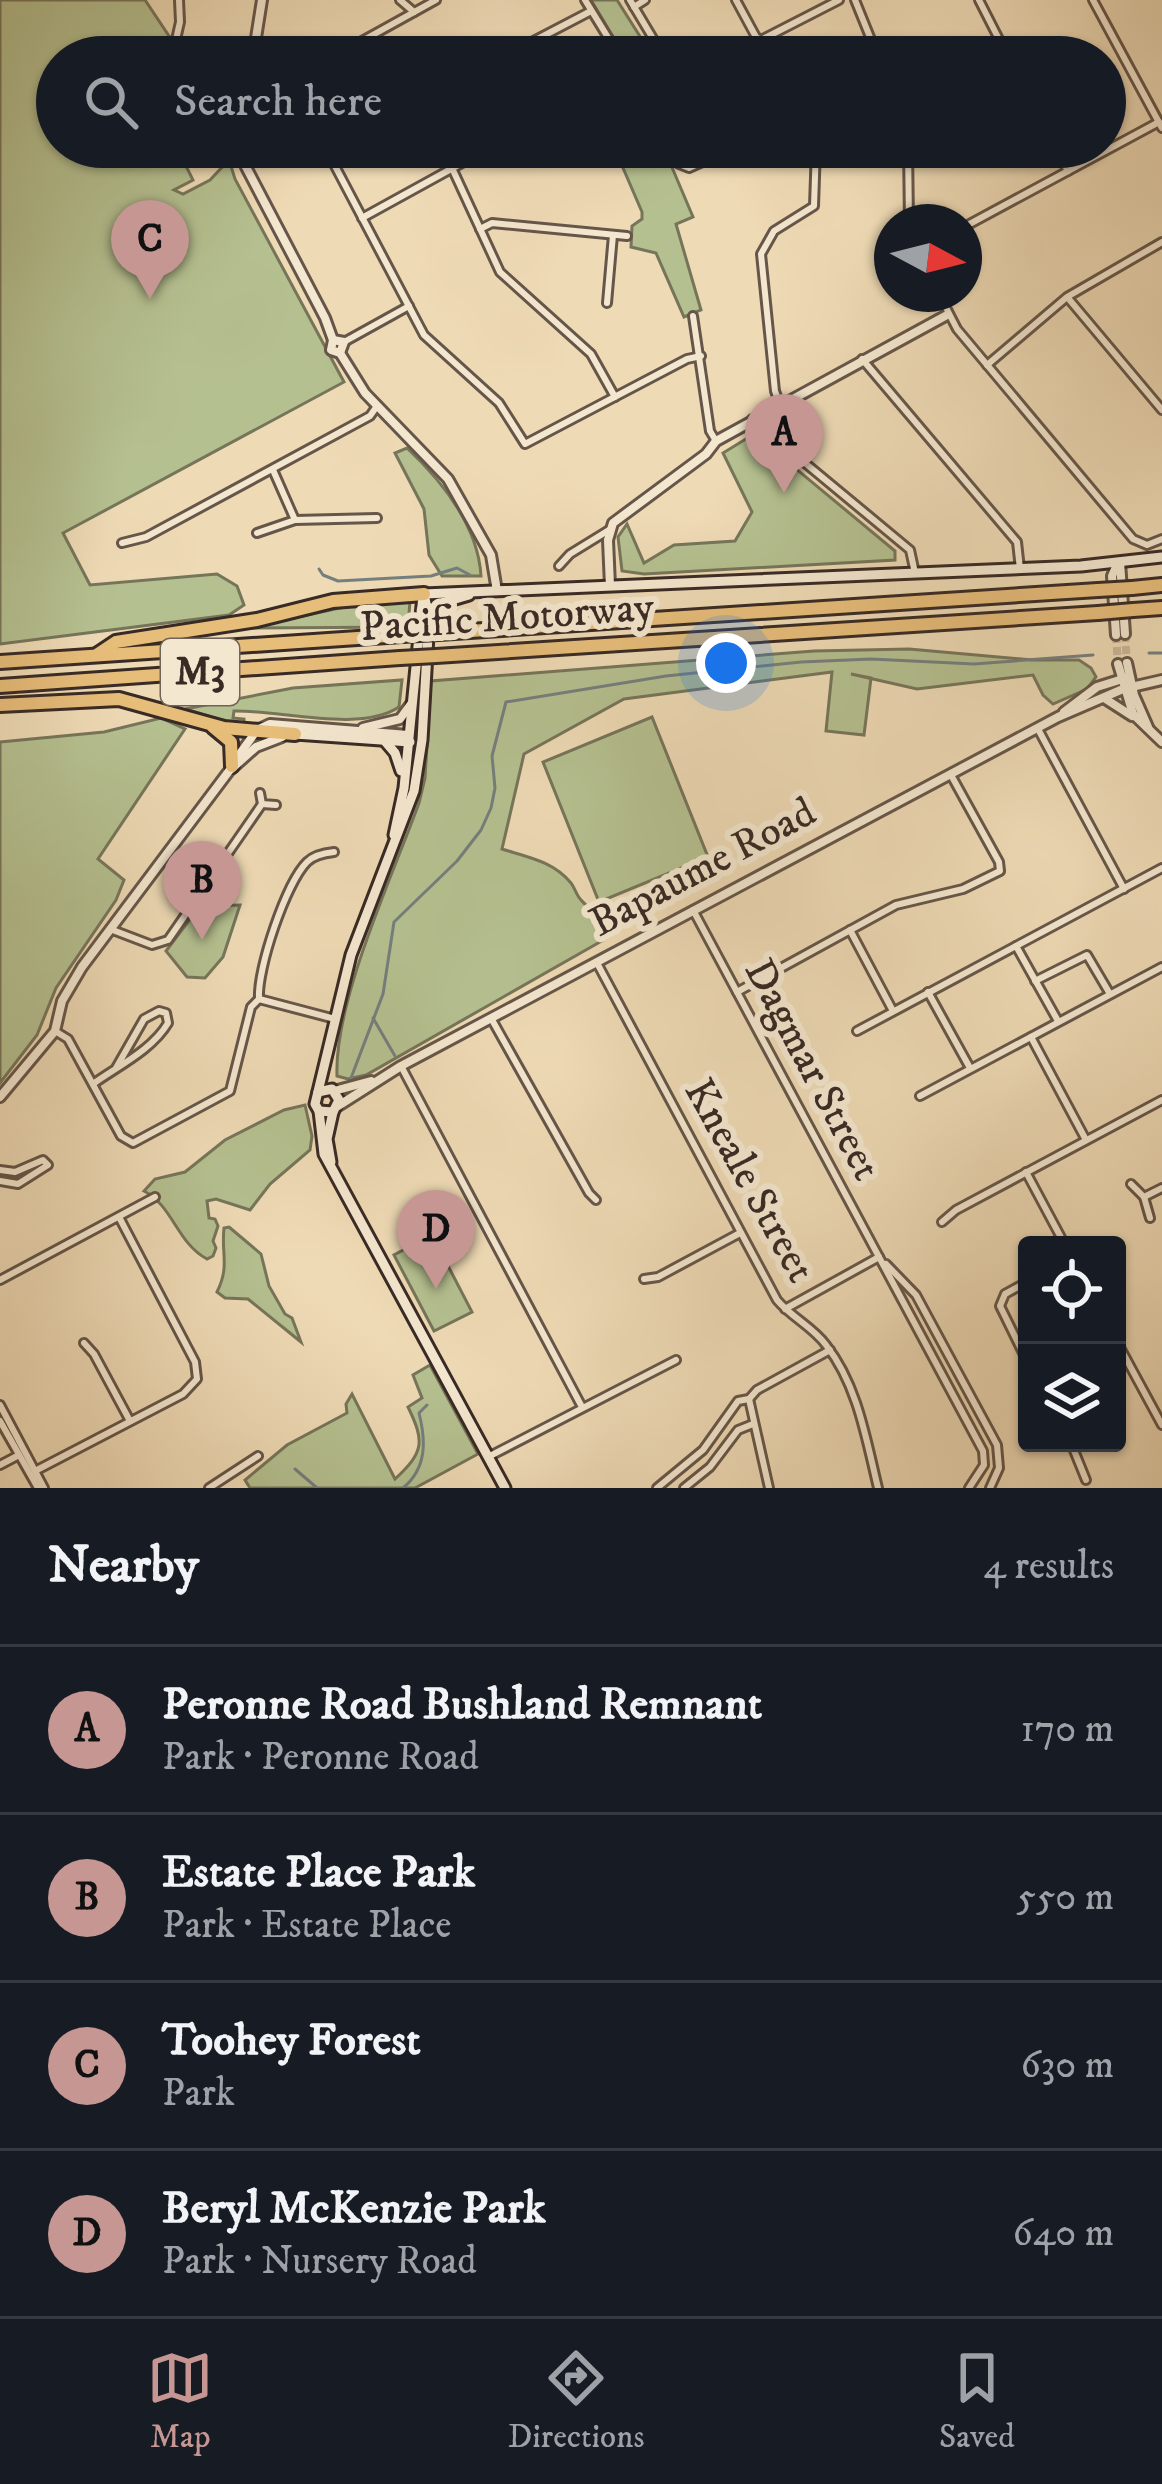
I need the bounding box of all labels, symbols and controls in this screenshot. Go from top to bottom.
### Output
search box [36,36,1126,168]
icon: search [78,69,144,135]
text: Search here [174,74,382,130]
pin: C [111,200,189,299]
north arrow [874,204,982,312]
pin: A [745,394,823,493]
street label: Pacific Motorway [358,582,657,654]
your location [696,633,756,693]
road number: M3 [161,639,239,705]
street label: Bapaume Road [581,787,825,949]
pin: B [163,841,241,940]
street label: Dagmar Street [732,951,892,1189]
street label: Kneale Street [672,1070,826,1292]
pin: D [397,1190,475,1289]
map controls [1018,1236,1126,1452]
button: locate [1018,1236,1126,1344]
button: layers [1018,1344,1126,1452]
text: Nearby [48,1534,199,1598]
text: 4 results [984,1542,1114,1591]
text: Peronne Road Bushland Remnant [162,1677,762,1733]
text: A [75,1705,99,1754]
text: 170 m [1020,1705,1114,1754]
text: Park · Peronne Road [162,1733,479,1782]
text: Estate Place Park [162,1845,475,1901]
text: B [75,1873,99,1922]
text: 550 m [1017,1873,1114,1922]
text: Park · Estate Place [162,1901,451,1950]
text: Toohey Forest [162,2013,421,2069]
text: C [74,2041,100,2090]
text: 630 m [1020,2041,1114,2090]
text: Park [162,2069,235,2118]
text: Beryl McKenzie Park [162,2181,546,2237]
text: D [72,2209,102,2258]
text: 640 m [1013,2209,1114,2258]
text: Park · Nursery Road [162,2237,477,2286]
tab: Map [147,2345,213,2458]
tab: Directions [508,2345,644,2458]
tab: Saved [939,2345,1015,2458]

